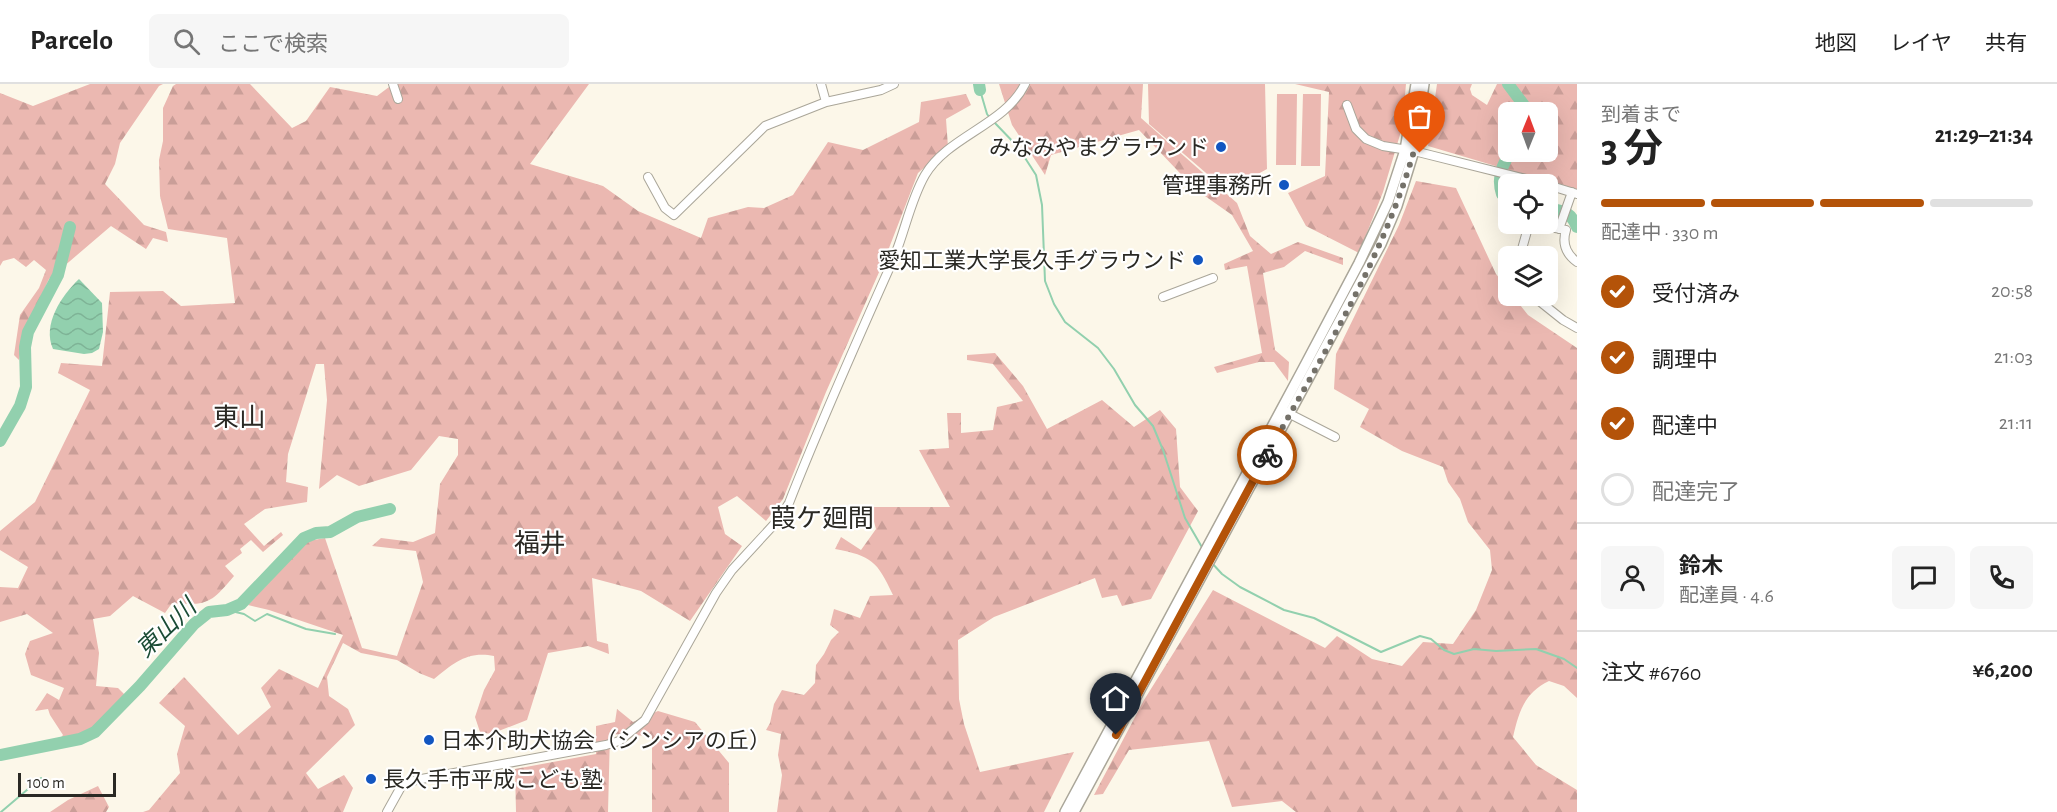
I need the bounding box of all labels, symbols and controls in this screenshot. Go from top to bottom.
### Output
search box [149,14,569,68]
icon: search [170,25,203,58]
text: Parcelo [30,27,113,55]
text: ここで検索 [218,33,328,55]
text: 地図 [1815,33,1857,54]
text: レイヤ [1890,33,1952,54]
text: 共有 [1985,33,2027,54]
pin [1394,91,1445,153]
icon: bag [1403,100,1436,133]
north arrow [1498,102,1558,162]
map controls [1498,102,1558,306]
text: 到着まで [1601,105,1681,125]
text: 21:29–21:34 [1935,124,2033,146]
text: 3 分 [1601,130,1663,169]
place label: みなみやまグラウンド [989,136,1209,159]
marker: みなみやまグラウンド [1214,140,1228,154]
place label: 管理事務所 [1162,174,1272,197]
button: locate [1498,174,1558,234]
marker: 管理事務所 [1277,178,1291,192]
text: 配達中 · 330 m [1601,223,1719,243]
button: layers [1498,246,1558,306]
place label: 愛知工業大学長久手グラウンド [878,249,1186,272]
marker: 愛知工業大学長久手グラウンド [1191,253,1205,267]
icon: check [1601,275,1634,308]
text: 20:58 [1991,281,2033,301]
text: 受付済み [1652,283,1740,305]
icon: check [1601,341,1634,374]
text: 21:03 [1994,347,2033,367]
text: 調理中 [1652,349,1718,371]
district label: 東山 [213,404,265,431]
icon: check [1601,407,1634,440]
text: 21:11 [1999,413,2033,433]
text: 配達中 [1652,415,1718,437]
courier [1237,425,1297,485]
icon: bike [1251,439,1284,472]
text: 配達完了 [1652,481,1740,503]
district label: 葭ケ廻間 [770,505,874,532]
district label: 福井 [514,530,566,557]
button: person [1601,546,1664,609]
button: chat [1892,546,1955,609]
button: phone [1970,546,2033,609]
text: 鈴木 [1679,555,1723,577]
text: 配達員 · 4.6 [1679,586,1774,606]
water label: 東山川 [131,592,203,662]
text: ¥6,200 [1972,659,2033,681]
text: 注文 #6760 [1601,662,1701,684]
pin [1090,673,1141,735]
icon: home [1099,682,1132,715]
place label: 日本介助犬協会（シンシアの丘） [441,729,771,752]
marker: 日本介助犬協会（シンシアの丘） [422,733,436,747]
place label: 長久手市平成こども塾 [383,768,603,791]
scale bar [18,770,116,798]
marker: 長久手市平成こども塾 [364,772,378,786]
text: 100 m [27,775,65,791]

